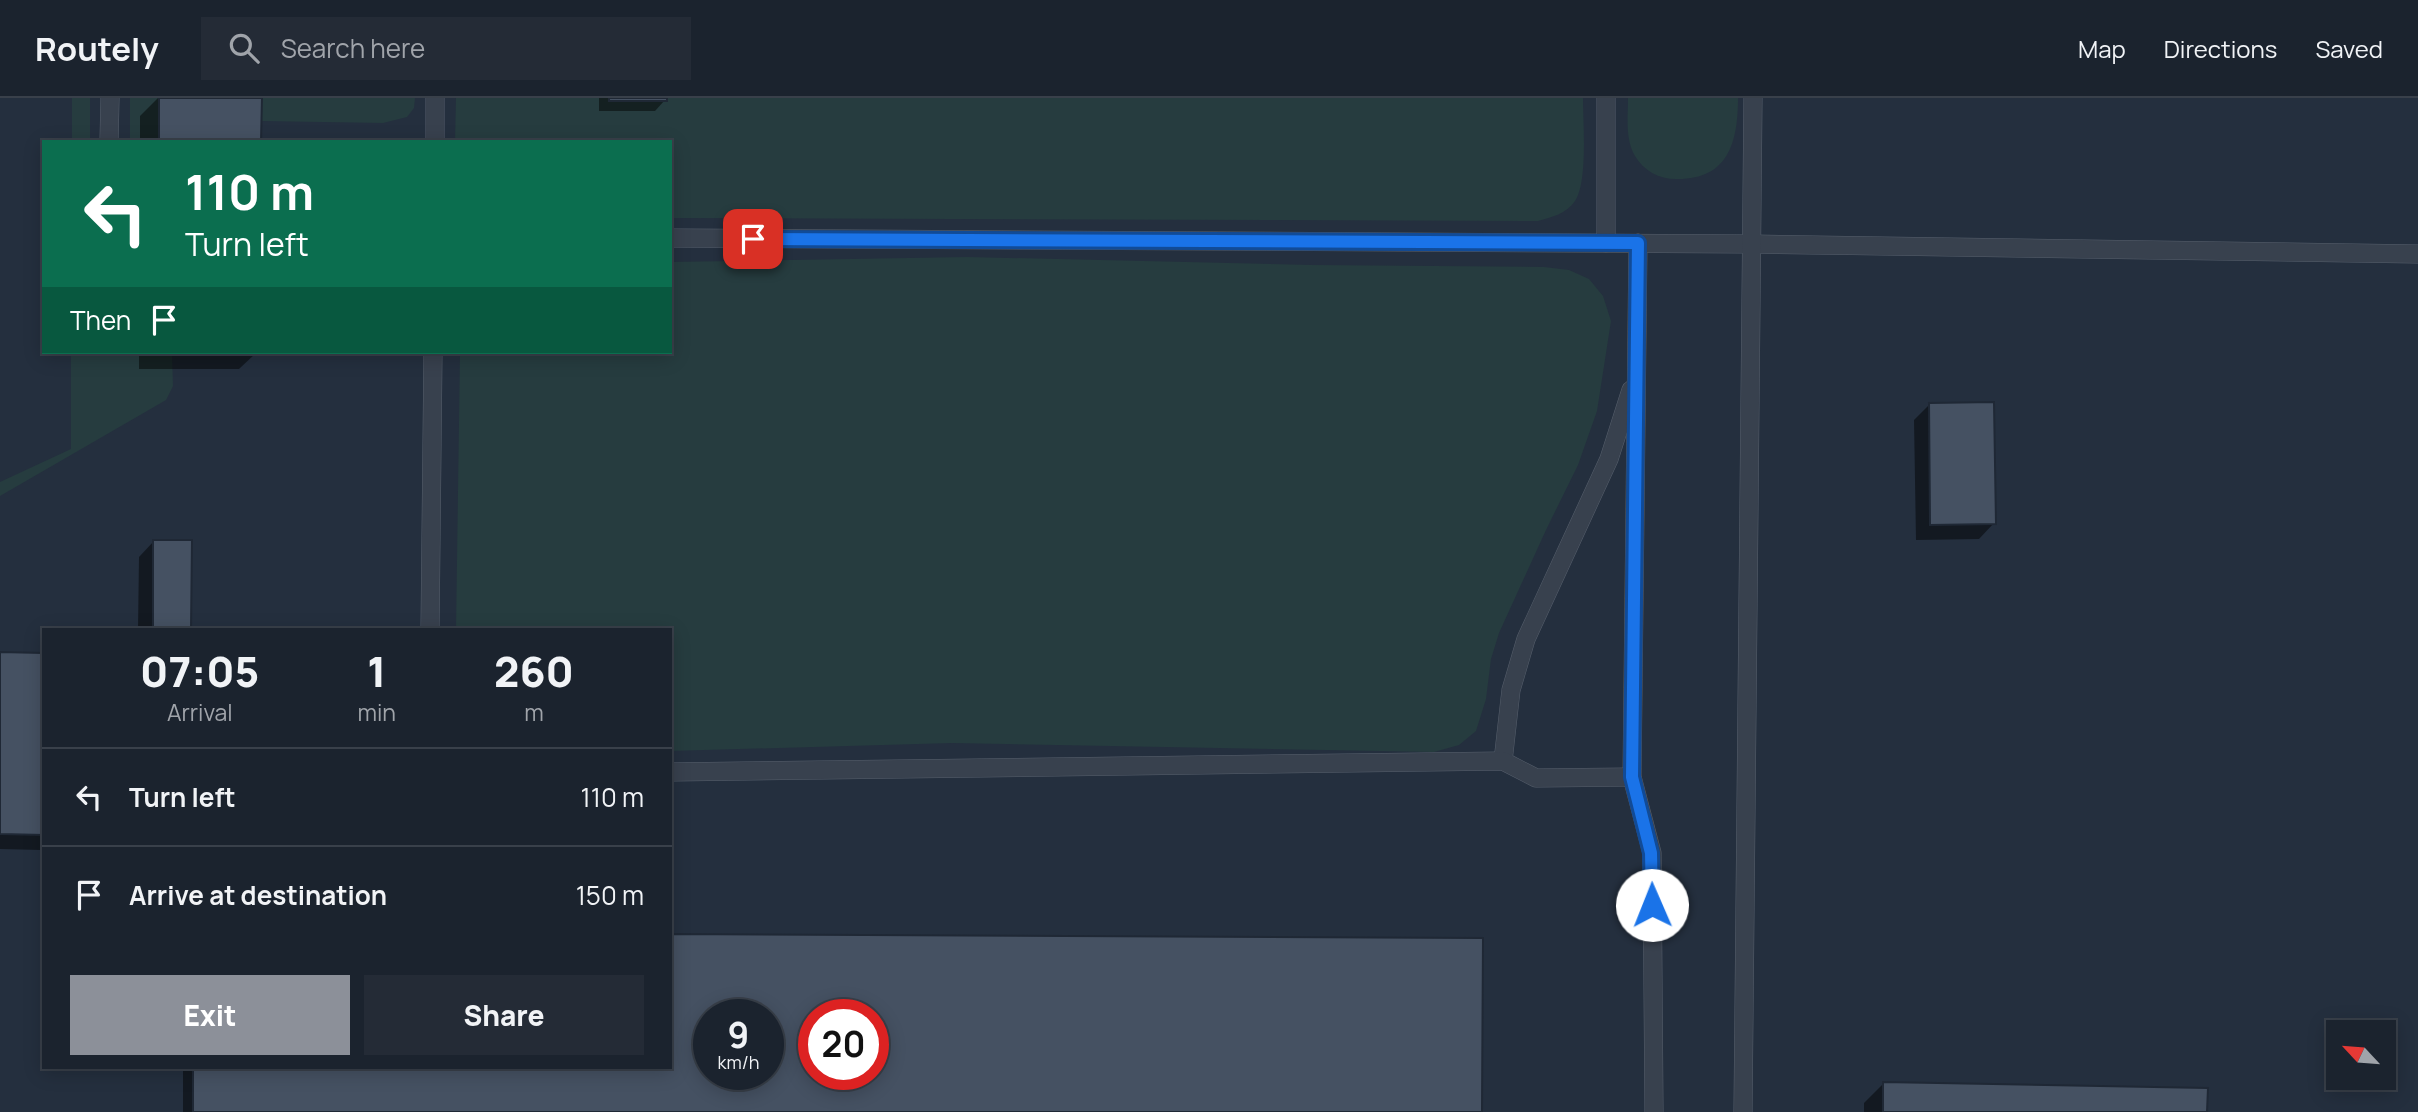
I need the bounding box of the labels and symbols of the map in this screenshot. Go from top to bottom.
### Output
pin [723,209,783,269]
position arrow [1615,868,1689,942]
speed limit sign: 20 [798,999,889,1090]
north arrow [2326,1020,2396,1090]

